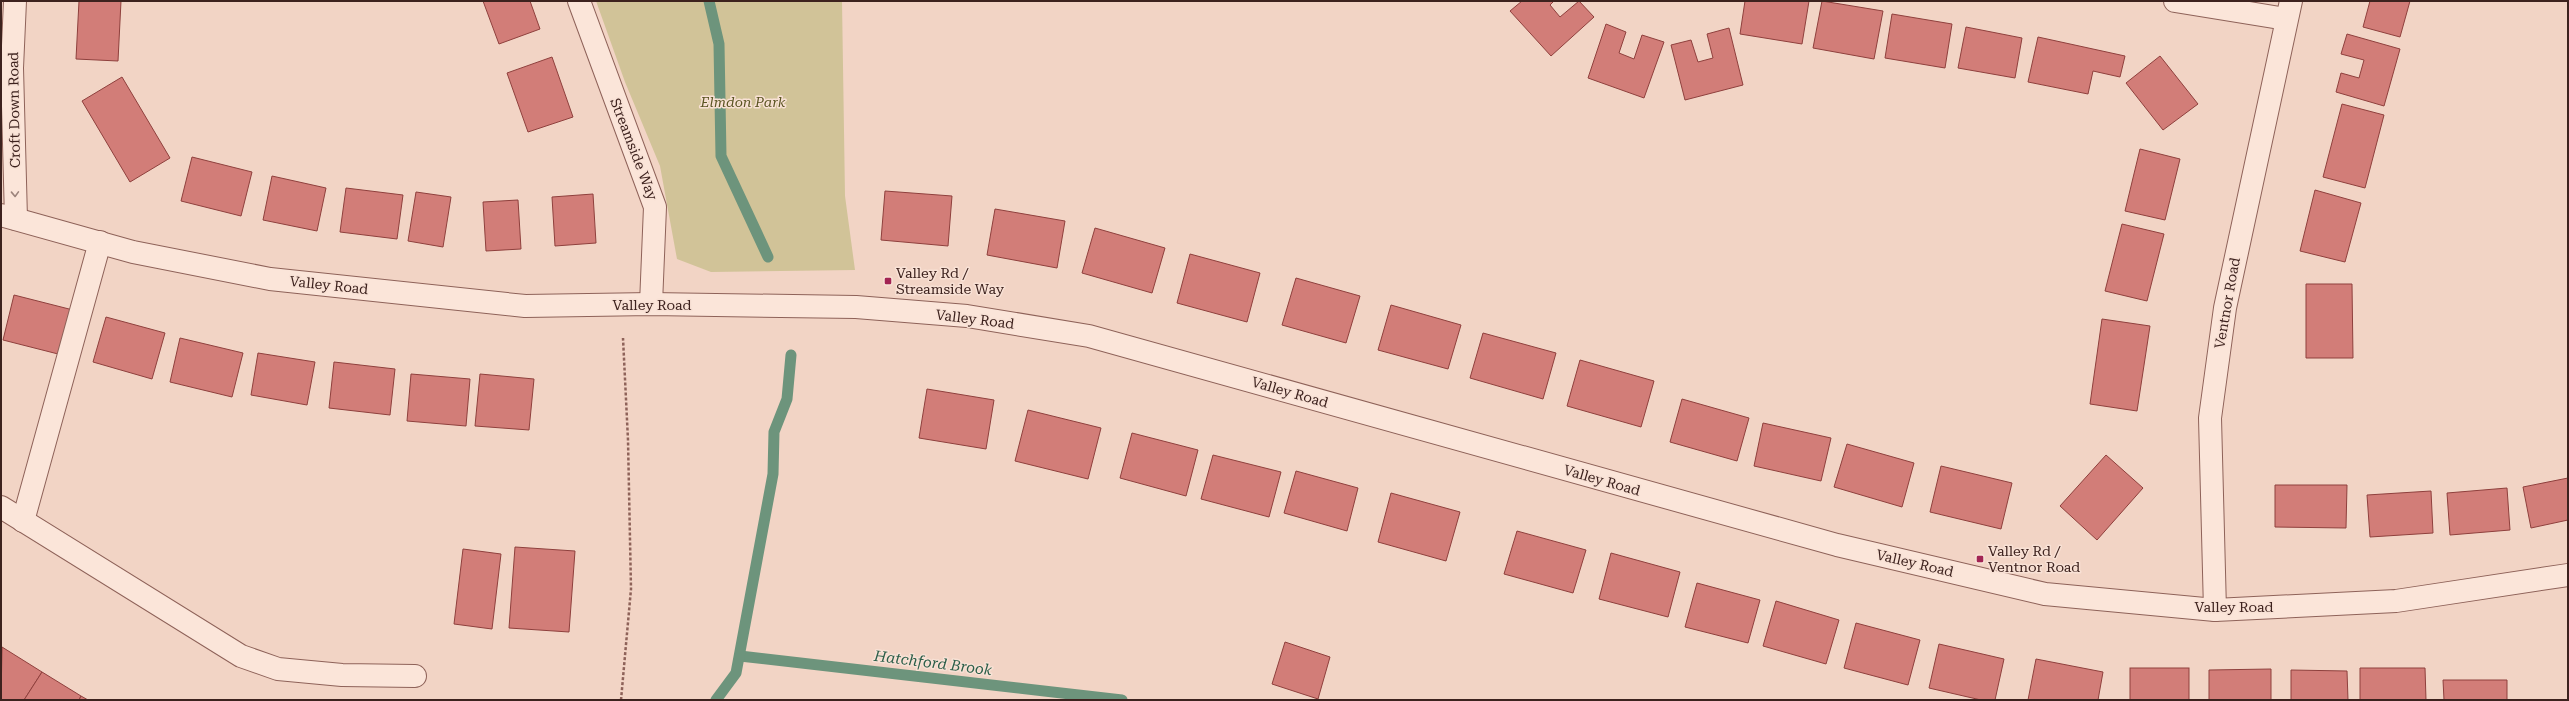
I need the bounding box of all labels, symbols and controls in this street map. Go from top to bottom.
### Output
street label: Croft Down Road [5,52,23,168]
park label: Elmdon Park [700,94,786,110]
street label: Streamside Way [607,96,661,203]
one-way arrow [11,191,19,197]
street label: Ventnor Road [2211,256,2243,350]
place label: Valley Rd / Streamside Way [896,265,1005,297]
street label: Valley Road [289,273,369,297]
marker: Valley Rd / Streamside Way [883,276,893,286]
street label: Valley Road [613,297,691,313]
street label: Valley Road [935,306,1015,332]
street label: Valley Road [1250,373,1330,411]
street label: Valley Road [1562,461,1642,499]
place label: Valley Rd / Ventnor Road [1988,543,2080,575]
street label: Valley Road [1875,546,1955,580]
marker: Valley Rd / Ventnor Road [1975,554,1985,564]
street label: Valley Road [2195,599,2273,615]
water label: Hatchford Brook [872,647,994,679]

